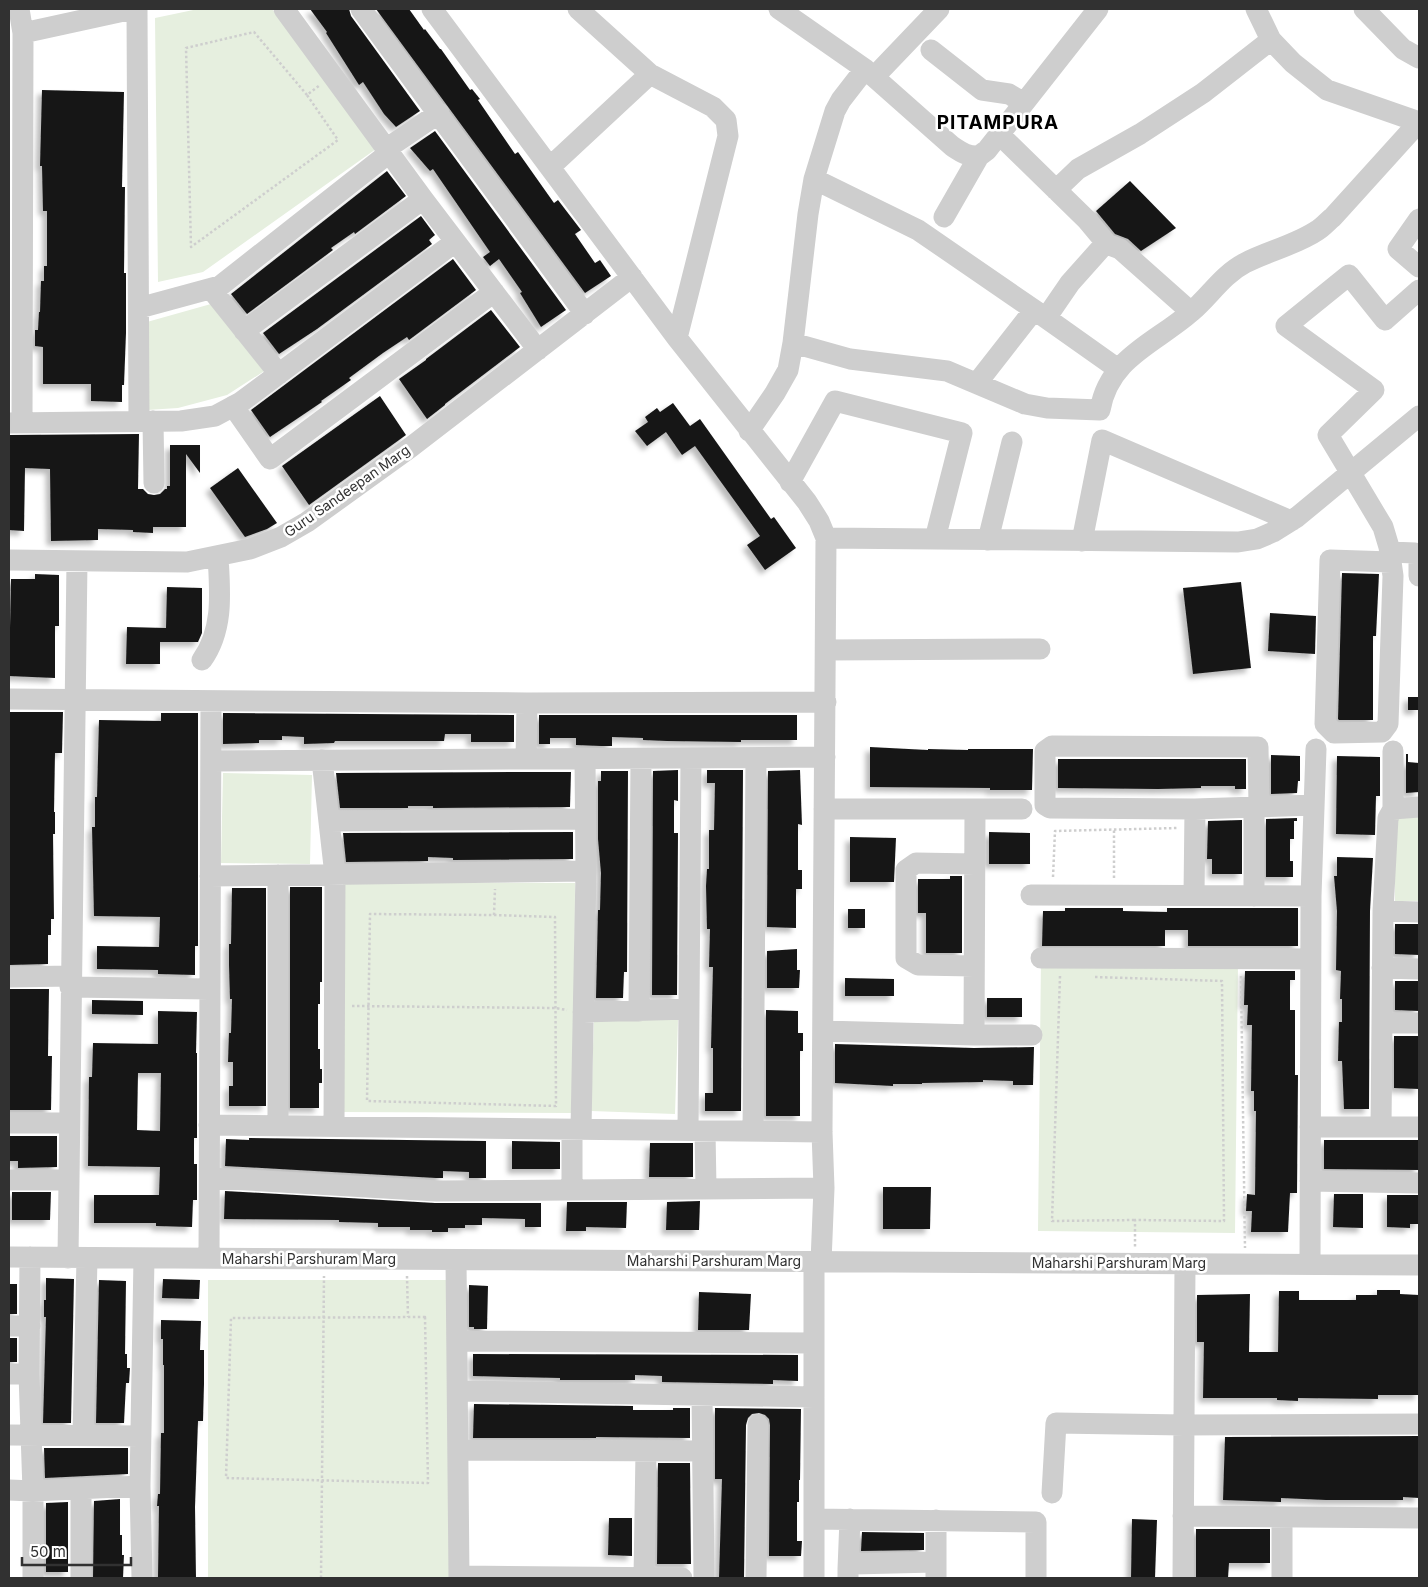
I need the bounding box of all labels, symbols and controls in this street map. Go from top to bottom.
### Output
district label: PITAMPURA [937,111,1059,134]
street label: Guru Sandeepan Marg [281,441,413,540]
street label: Maharshi Parshuram Marg [222,1250,396,1267]
street label: Maharshi Parshuram Marg [627,1252,801,1269]
street label: Maharshi Parshuram Marg [1032,1254,1206,1271]
scale bar [22,1534,131,1566]
text: 50 m [30,1542,66,1561]

